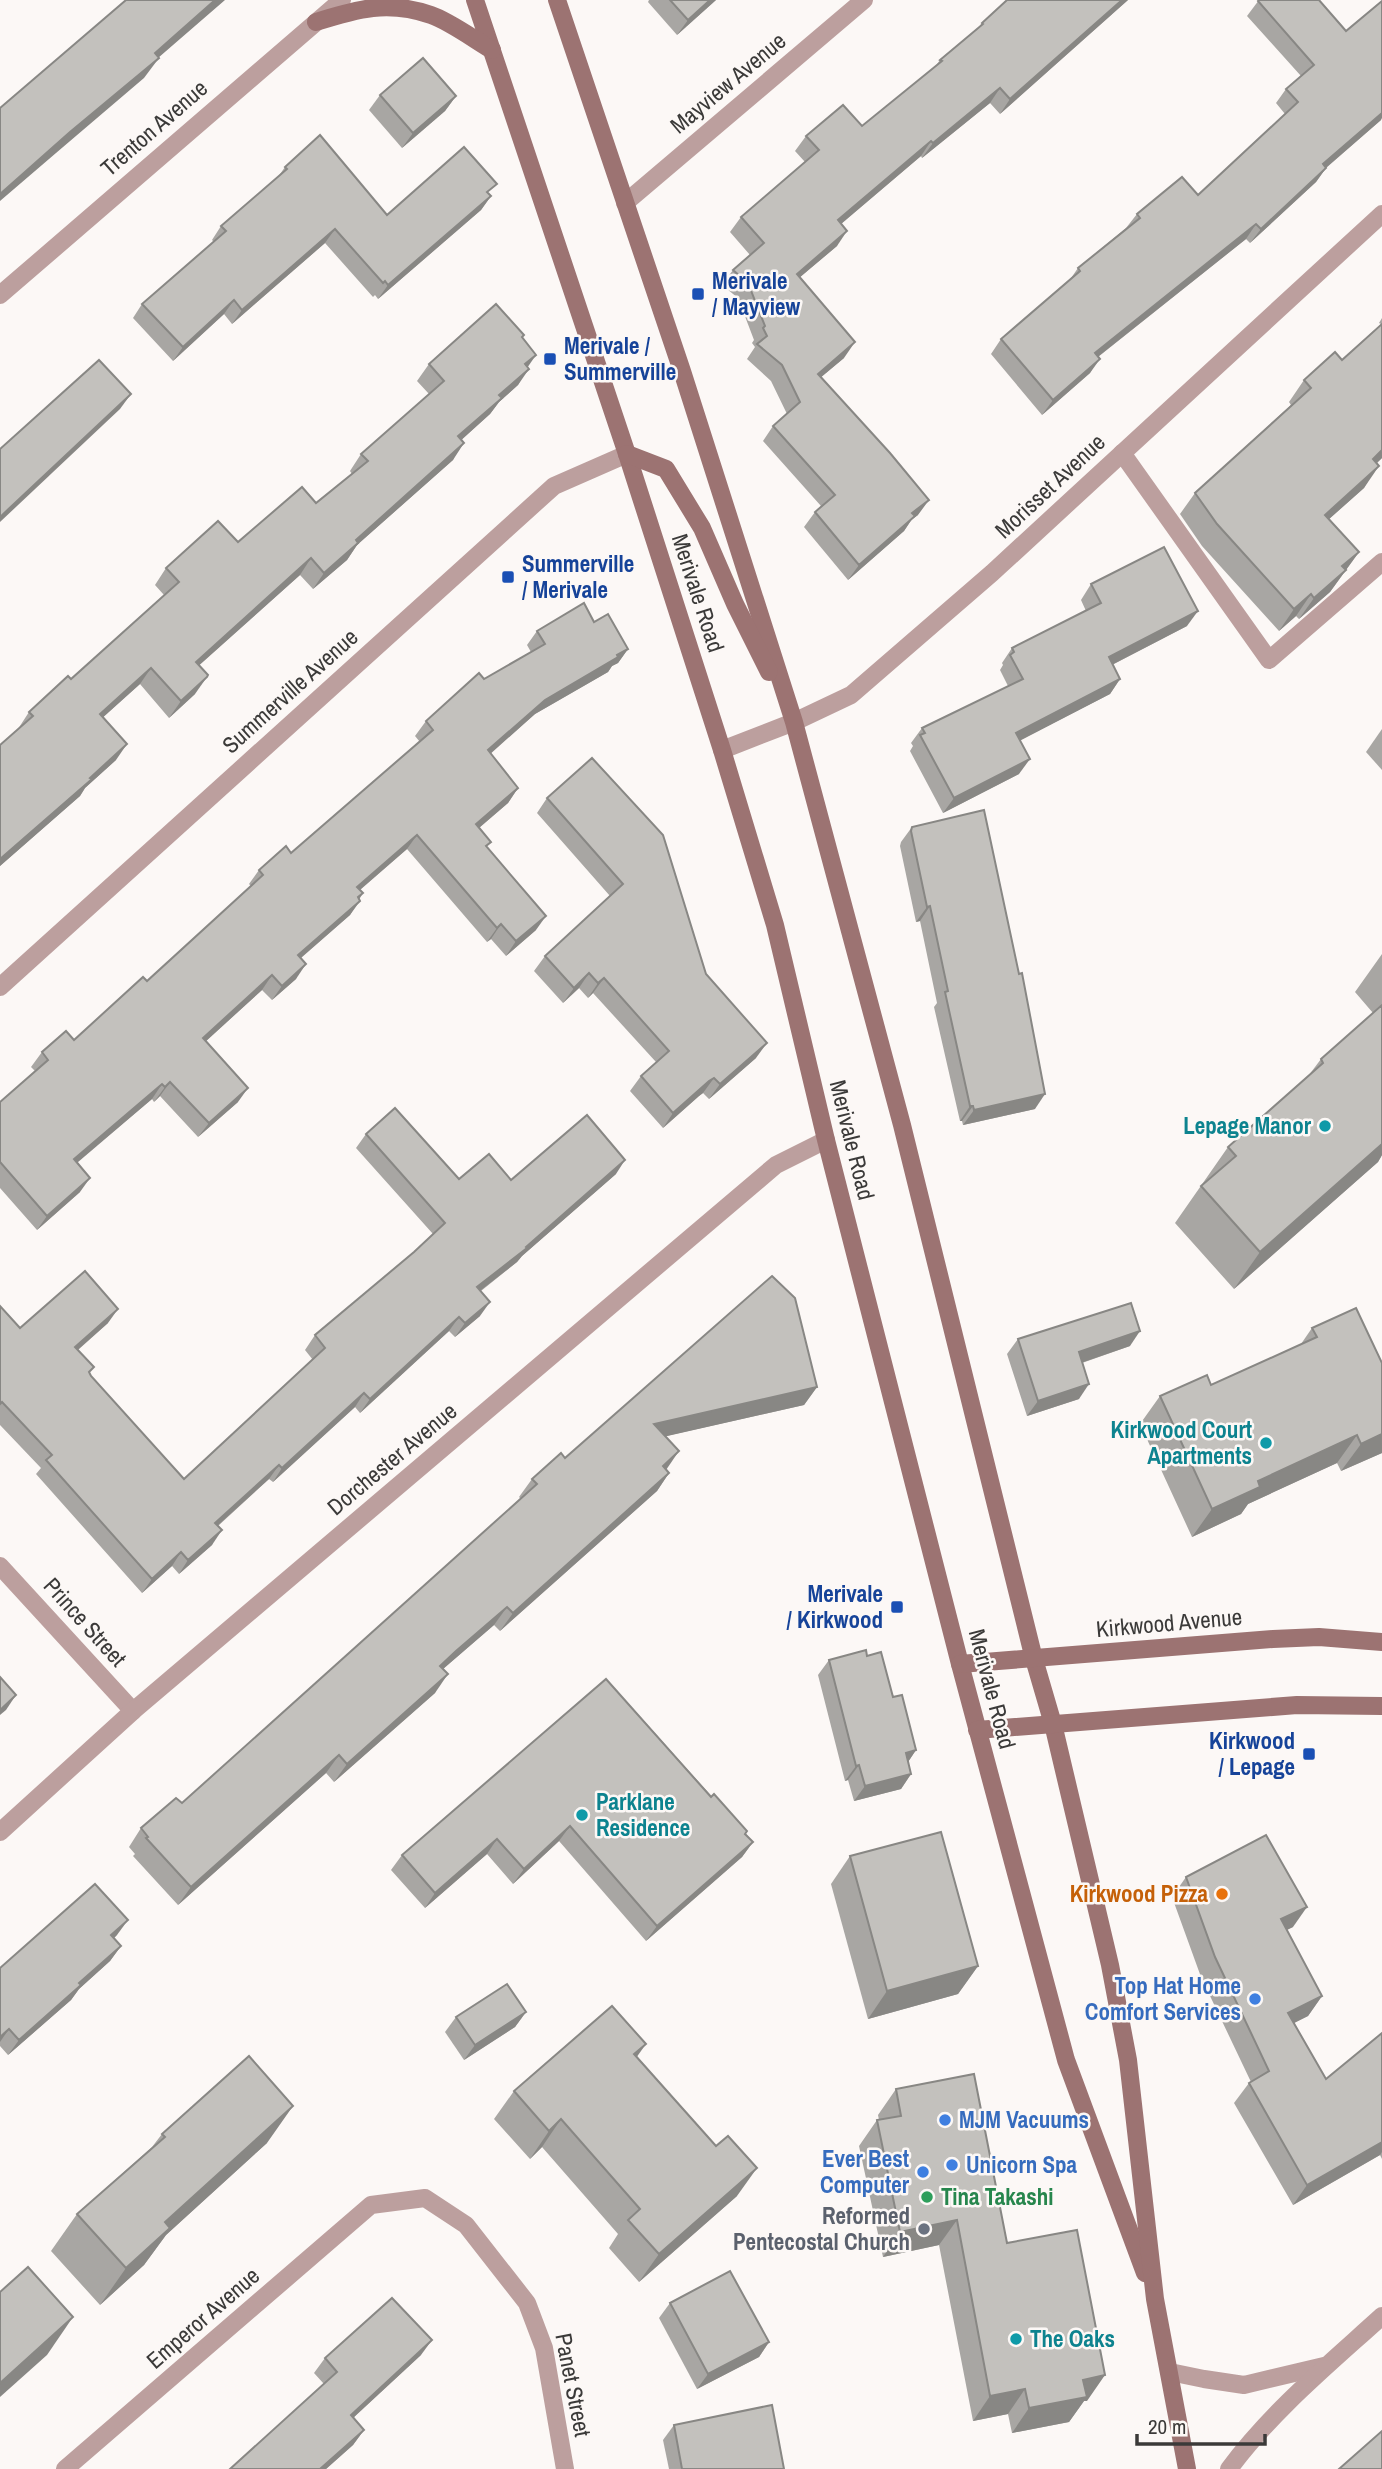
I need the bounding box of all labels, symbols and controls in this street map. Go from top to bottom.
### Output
street label: Mayview Avenue [663,25,792,140]
street label: Trenton Avenue [94,73,214,183]
place label: Merivale / Mayview [712,265,800,322]
marker: Merivale / Mayview [690,286,706,302]
place label: Merivale / Summerville [564,330,676,387]
marker: Merivale / Summerville [542,351,558,367]
street label: Morisset Avenue [988,426,1111,545]
street label: Merivale Road [665,530,732,656]
place label: Summerville / Merivale [522,548,634,605]
marker: Summerville / Merivale [500,569,516,585]
street label: Summerville Avenue [215,621,364,760]
street label: Merivale Road [823,1077,882,1203]
place label: Lepage Manor [1183,1110,1312,1141]
marker: Lepage Manor [1317,1118,1333,1134]
street label: Dorchester Avenue [320,1395,463,1522]
place label: Kirkwood Court Apartments [1111,1414,1252,1471]
marker: Kirkwood Court Apartments [1258,1435,1274,1451]
street label: Prince Street [37,1570,134,1673]
place label: Merivale / Kirkwood [787,1578,883,1635]
marker: Merivale / Kirkwood [889,1599,905,1615]
street label: Kirkwood Avenue [1095,1601,1243,1644]
street label: Merivale Road [962,1626,1023,1752]
place label: Kirkwood / Lepage [1209,1725,1295,1782]
marker: Kirkwood / Lepage [1301,1746,1317,1762]
place label: Parklane Residence [596,1786,690,1843]
marker: Parklane Residence [574,1807,590,1823]
place label: Kirkwood Pizza [1070,1878,1208,1909]
marker: Kirkwood Pizza [1214,1886,1230,1902]
place label: Top Hat Home Comfort Services [1085,1970,1241,2027]
marker: Top Hat Home Comfort Services [1247,1991,1263,2007]
place label: MJM Vacuums [959,2104,1089,2135]
marker: MJM Vacuums [937,2112,953,2128]
place label: Ever Best Computer [820,2143,910,2200]
place label: Unicorn Spa [966,2149,1078,2180]
marker: Unicorn Spa [944,2157,960,2173]
marker: Ever Best Computer [915,2164,931,2180]
place label: Tina Takashi [941,2181,1054,2212]
marker: Tina Takashi [919,2189,935,2205]
place label: Reformed Pentecostal Church [733,2200,910,2257]
marker: Reformed Pentecostal Church [916,2221,932,2237]
street label: Emperor Avenue [140,2260,266,2375]
place label: The Oaks [1030,2323,1115,2354]
street label: Panet Street [548,2330,599,2439]
marker: The Oaks [1008,2331,1024,2347]
scale bar [1137,2402,1265,2446]
text: 20 m [1148,2412,1186,2441]

